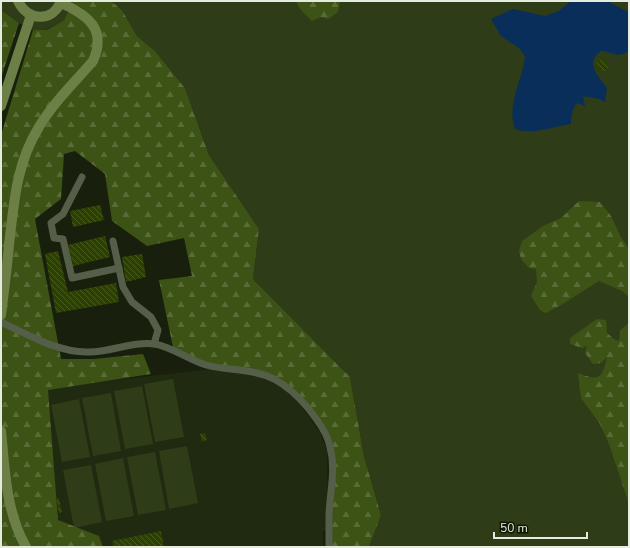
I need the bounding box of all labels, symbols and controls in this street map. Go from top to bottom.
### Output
scale bar [494,514,587,540]
text: 50 m [500,520,528,536]

